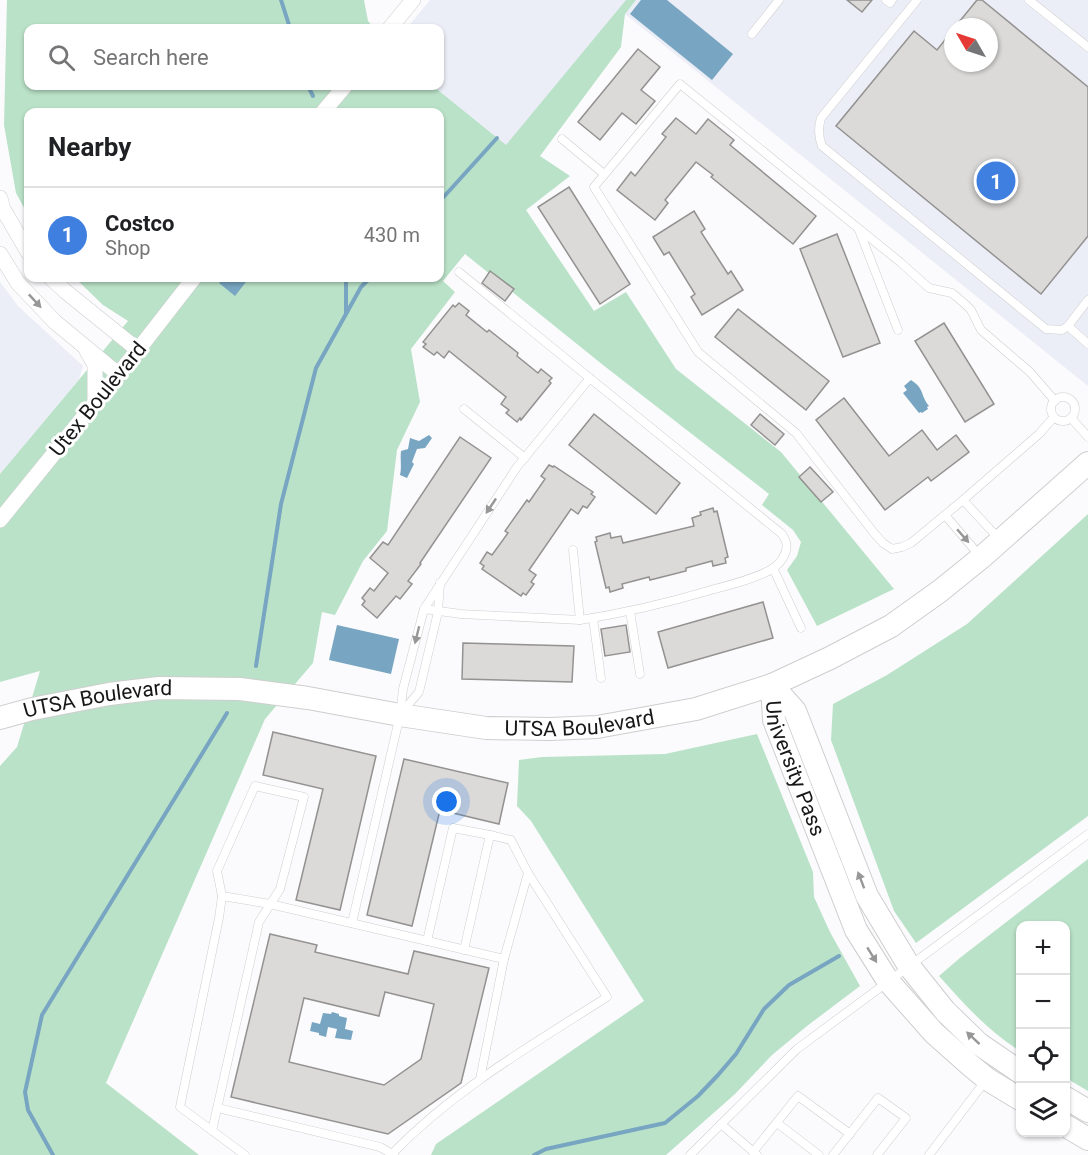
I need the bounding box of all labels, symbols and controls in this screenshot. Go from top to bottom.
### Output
north arrow [944,18,998,72]
search box [24,24,444,90]
icon: search [45,41,78,74]
text: Search here [93,45,209,70]
text: Nearby [48,132,131,162]
pin: 1 [976,158,1016,204]
text: Costco [105,211,174,236]
text: 1 [62,223,73,247]
text: 430 m [364,223,420,247]
text: Shop [105,236,151,260]
one-way arrow [28,293,41,308]
street label: Utex Boulevard [45,337,151,461]
one-way arrow [485,497,497,513]
one-way arrow [956,528,969,543]
one-way arrow [412,626,421,644]
street label: UTSA Boulevard [21,676,172,723]
street label: University Pass [761,700,830,839]
street label: UTSA Boulevard [504,705,656,741]
your location [432,787,461,816]
one-way arrow [856,871,866,889]
map controls [1016,921,1070,1137]
button: + [1016,921,1070,975]
one-way arrow [866,947,877,963]
button: − [1016,975,1070,1029]
button: locate [1016,1029,1070,1083]
one-way arrow [966,1032,981,1045]
button: layers [1016,1083,1070,1137]

